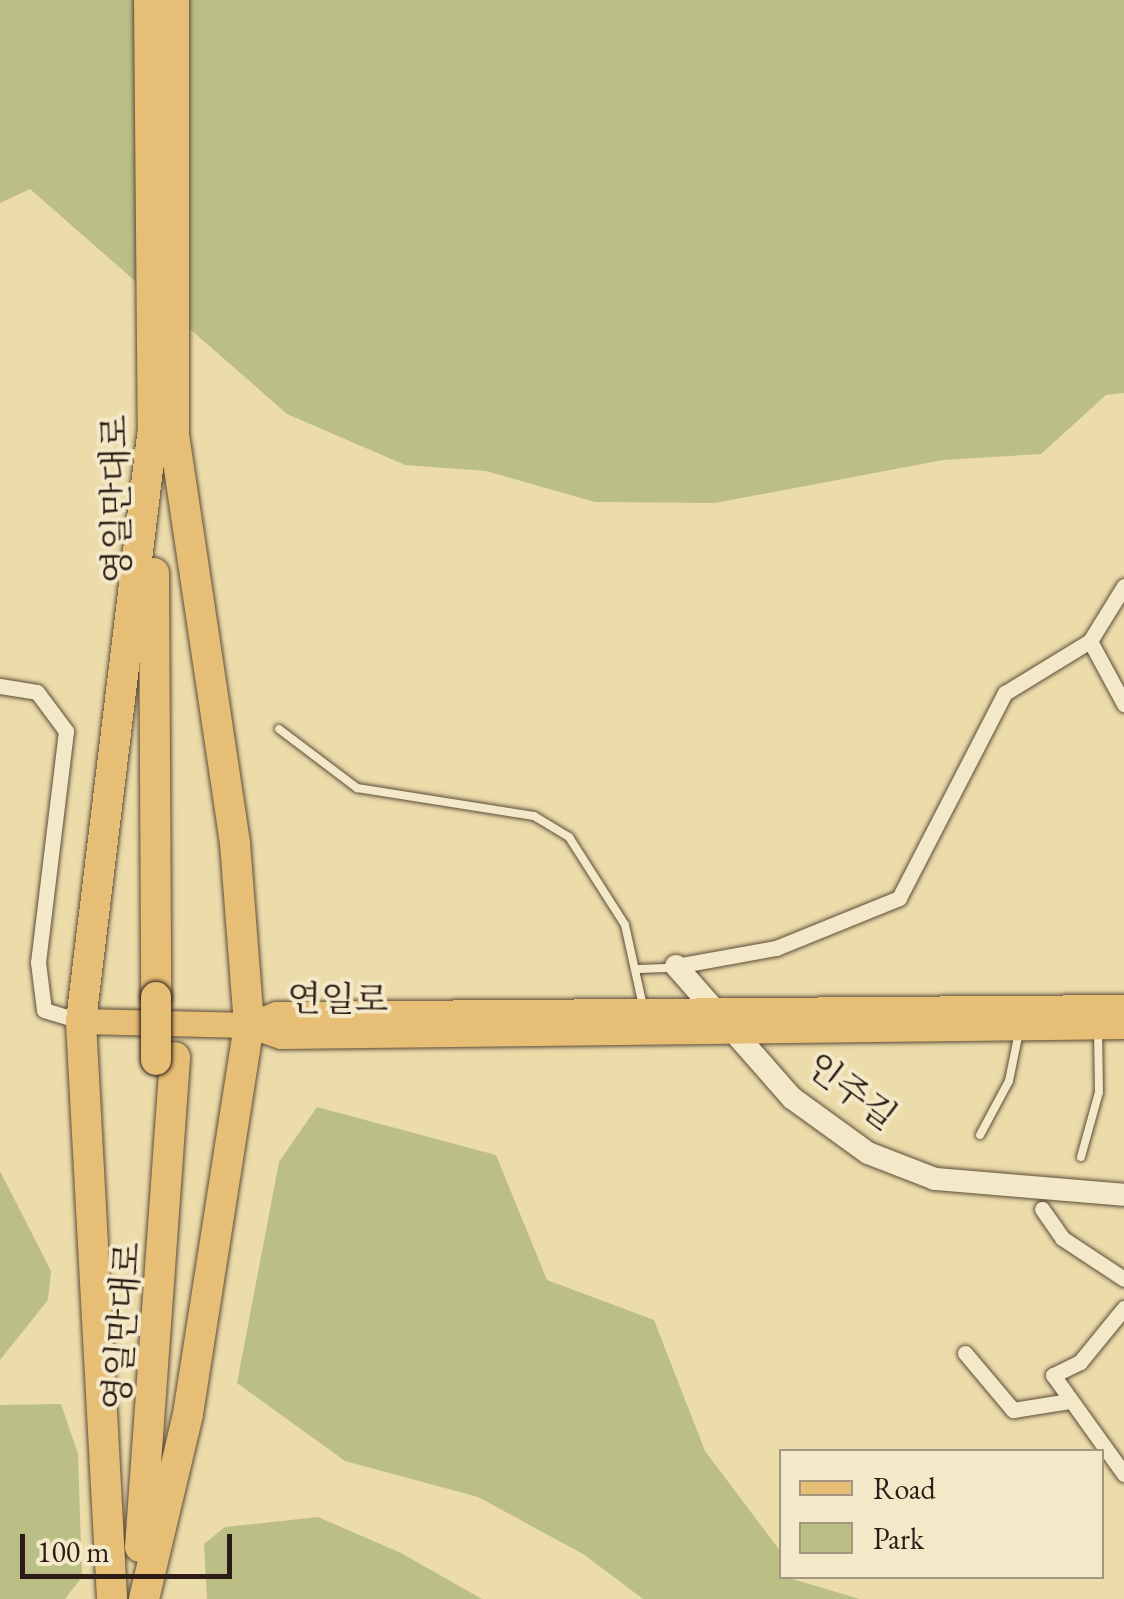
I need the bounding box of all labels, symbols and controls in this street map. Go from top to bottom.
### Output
street label: 영일만대로 [94,414,138,584]
street label: 연일로 [287,977,389,1021]
street label: 인주길 [799,1044,905,1138]
street label: 영일만대로 [95,1240,149,1412]
legend [779,1449,1104,1579]
text: Road [873,1469,936,1508]
scale bar [25,1514,238,1576]
text: Park [873,1519,924,1558]
text: 100 m [37,1532,110,1571]

